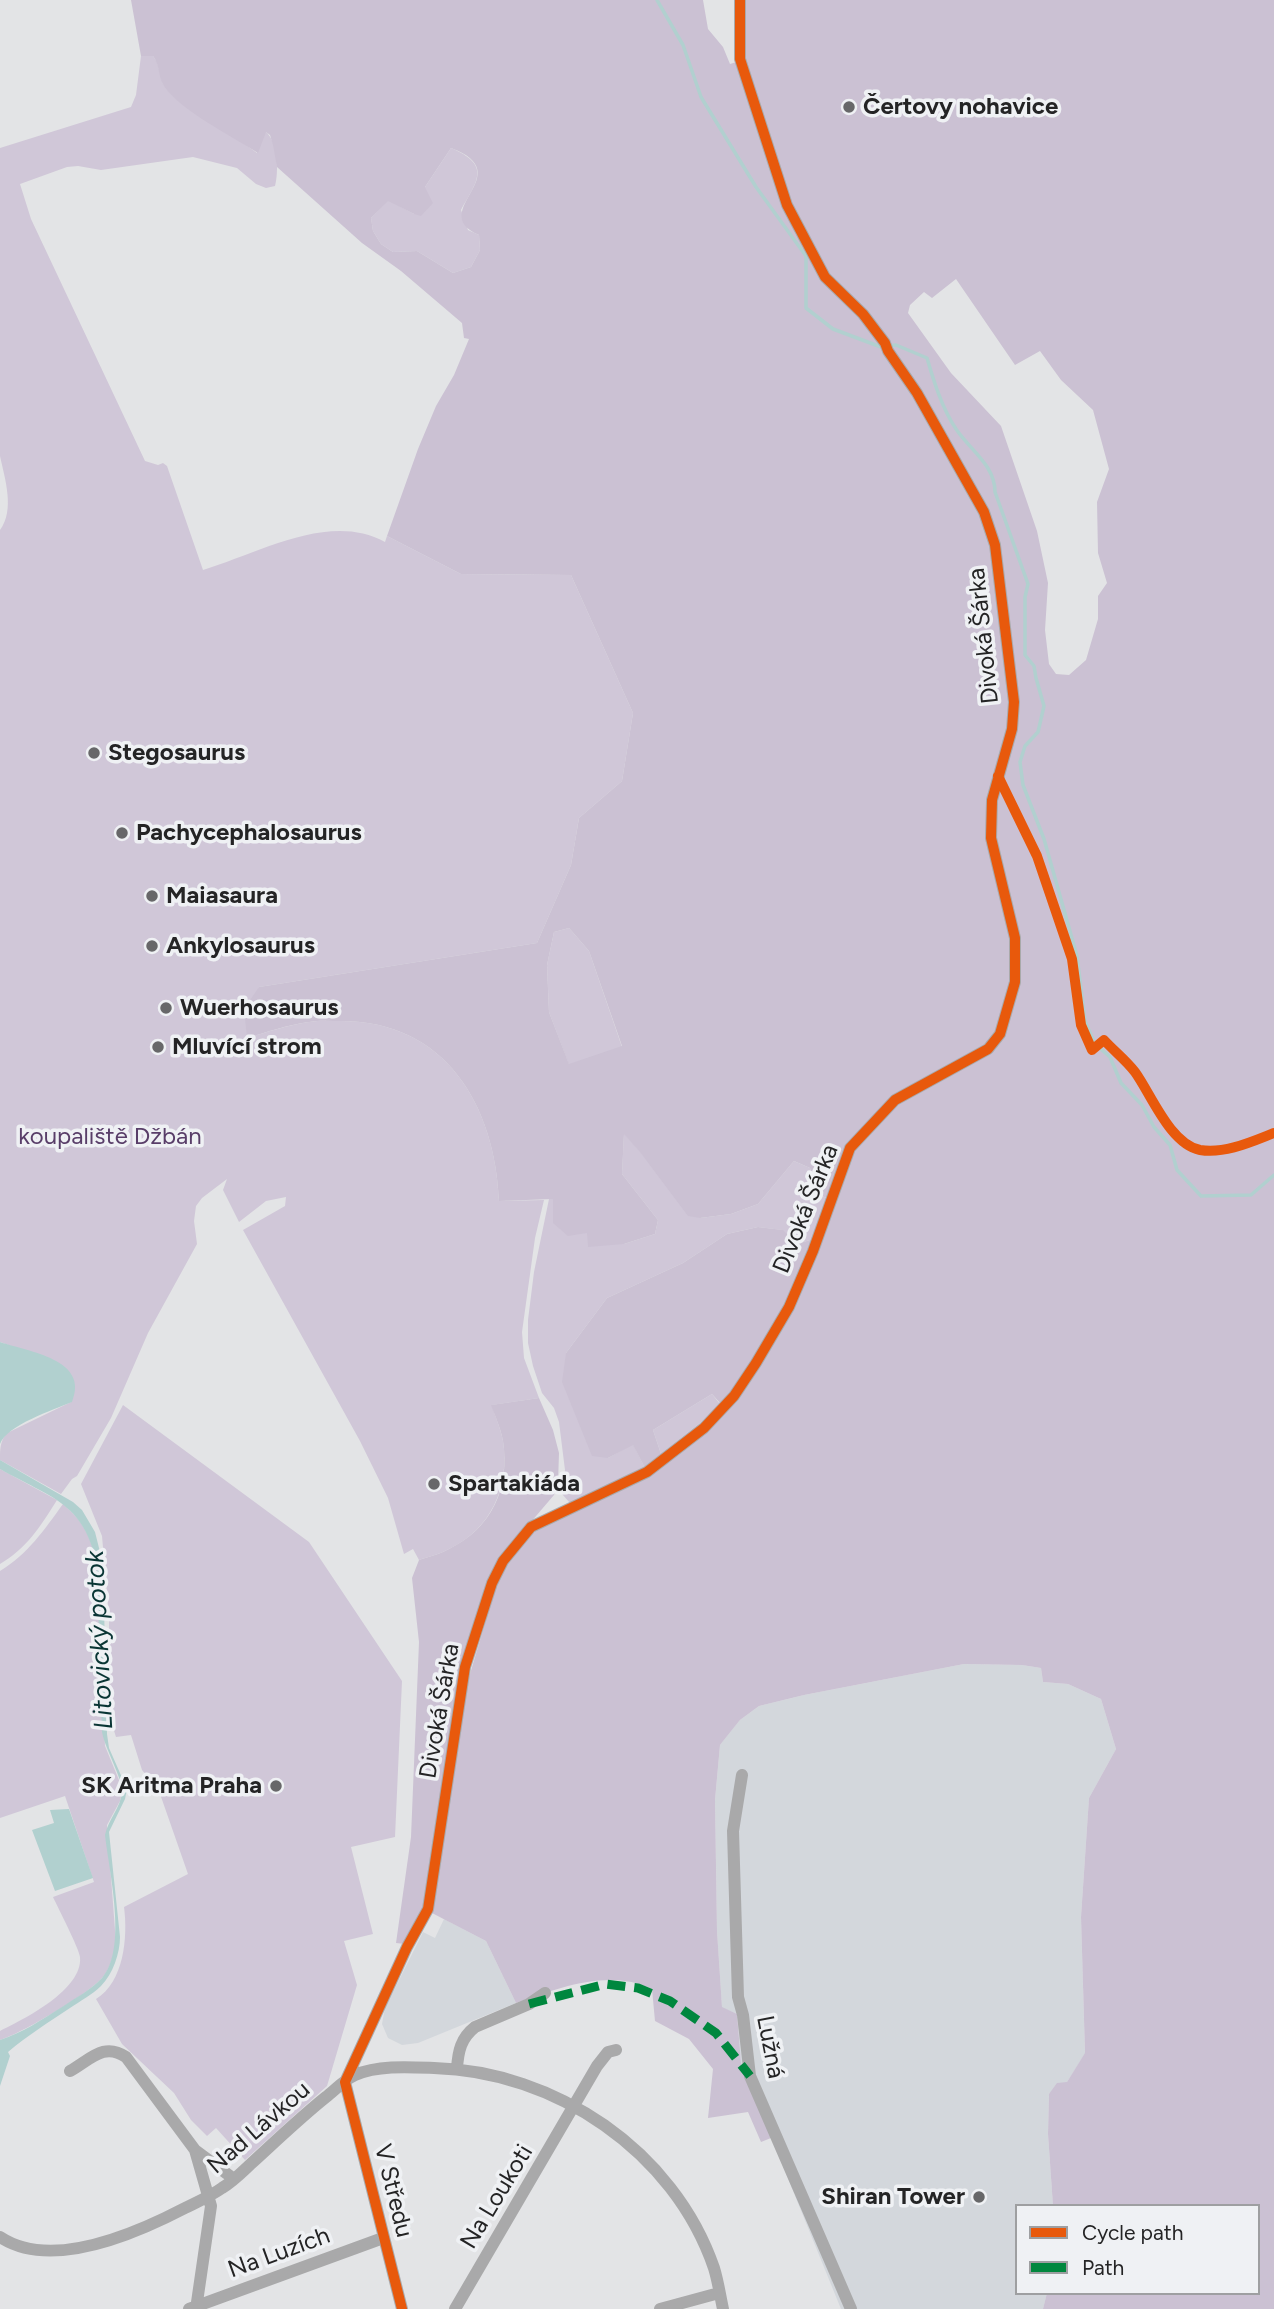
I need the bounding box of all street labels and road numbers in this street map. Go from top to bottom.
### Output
street label: Divoká Šárka [963,567,1005,705]
street label: Divoká Šárka [767,1140,845,1278]
street label: Divoká Šárka [414,1641,466,1781]
street label: Lužná [750,2013,790,2081]
street label: Nad Lávkou [202,2076,316,2180]
street label: Na Loukoti [455,2140,539,2254]
street label: V Středu [368,2141,418,2241]
street label: Na Luzích [224,2221,334,2285]

